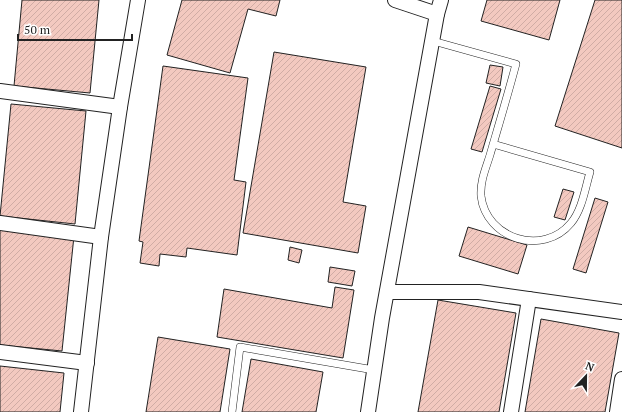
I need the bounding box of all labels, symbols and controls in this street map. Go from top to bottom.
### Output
scale bar [18,16,132,42]
text: 50 m [24,22,51,37]
north arrow [566,356,606,396]
text: N [583,359,597,375]

